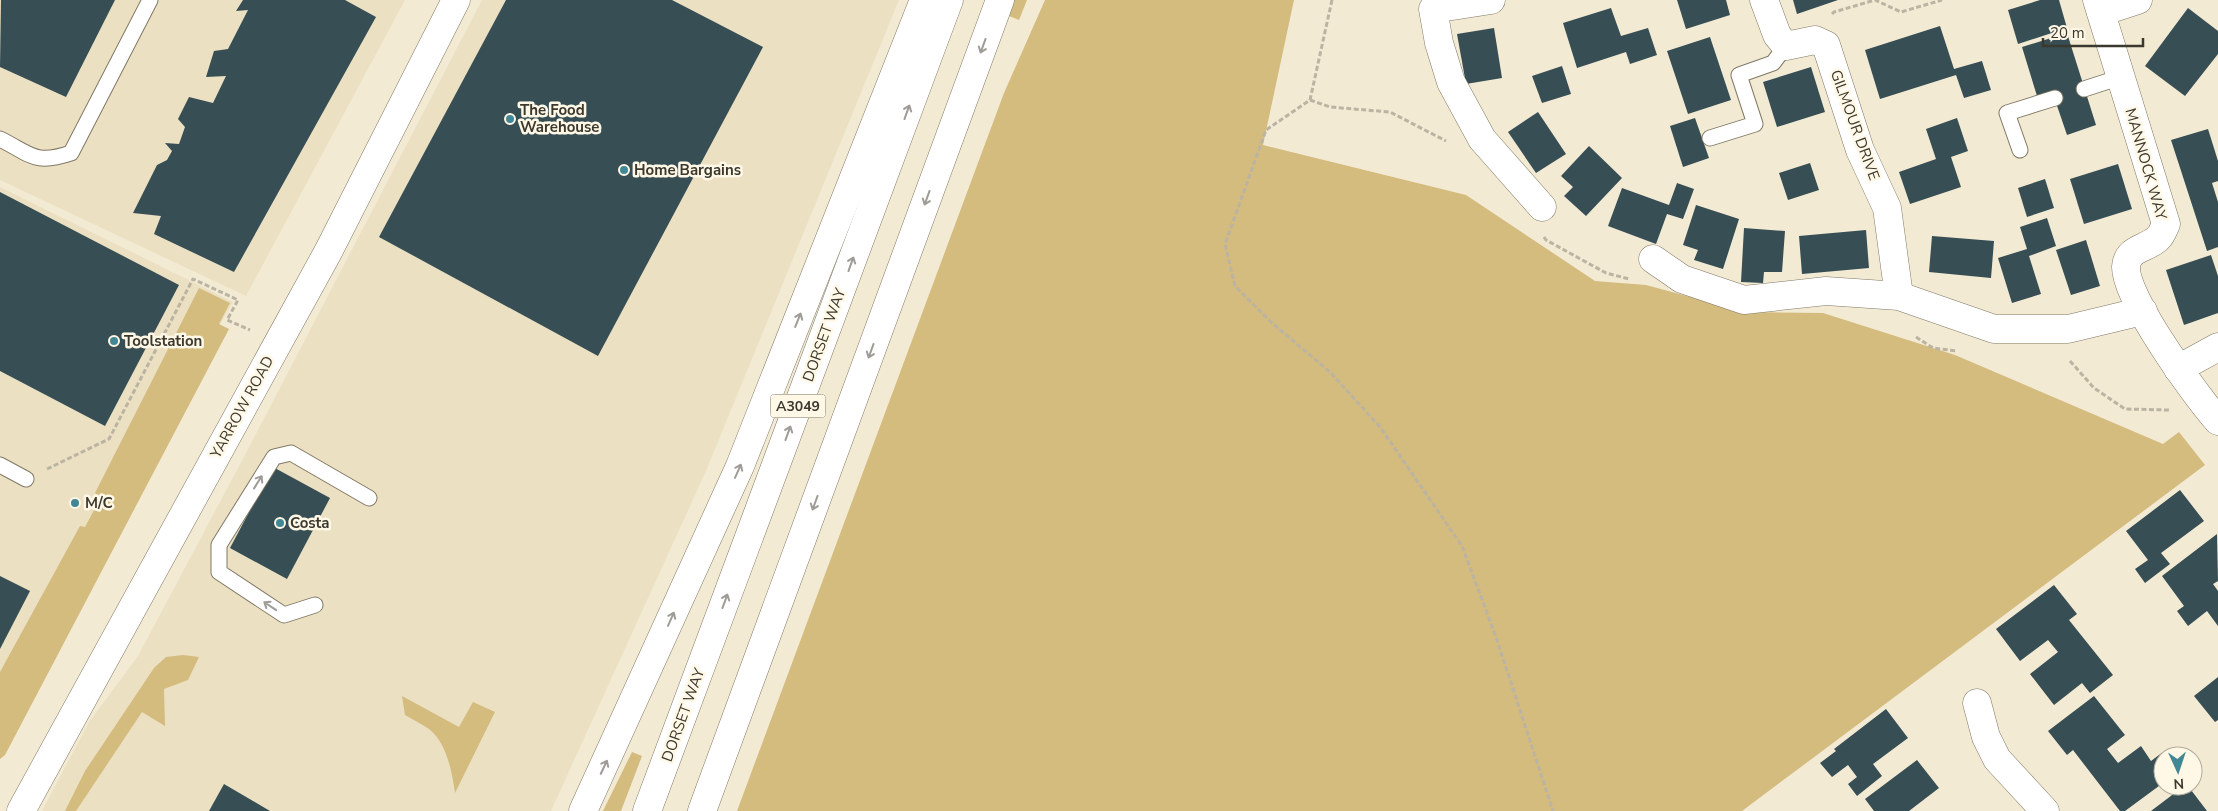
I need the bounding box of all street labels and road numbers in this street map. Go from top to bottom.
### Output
street label: GILMOUR DRIVE [1826,67,1884,183]
street label: MANNOCK WAY [2120,106,2172,223]
street label: DORSET WAY [798,285,851,384]
street label: YARROW ROAD [205,352,278,463]
road number: A3049 [770,394,826,418]
street label: DORSET WAY [657,665,710,764]

